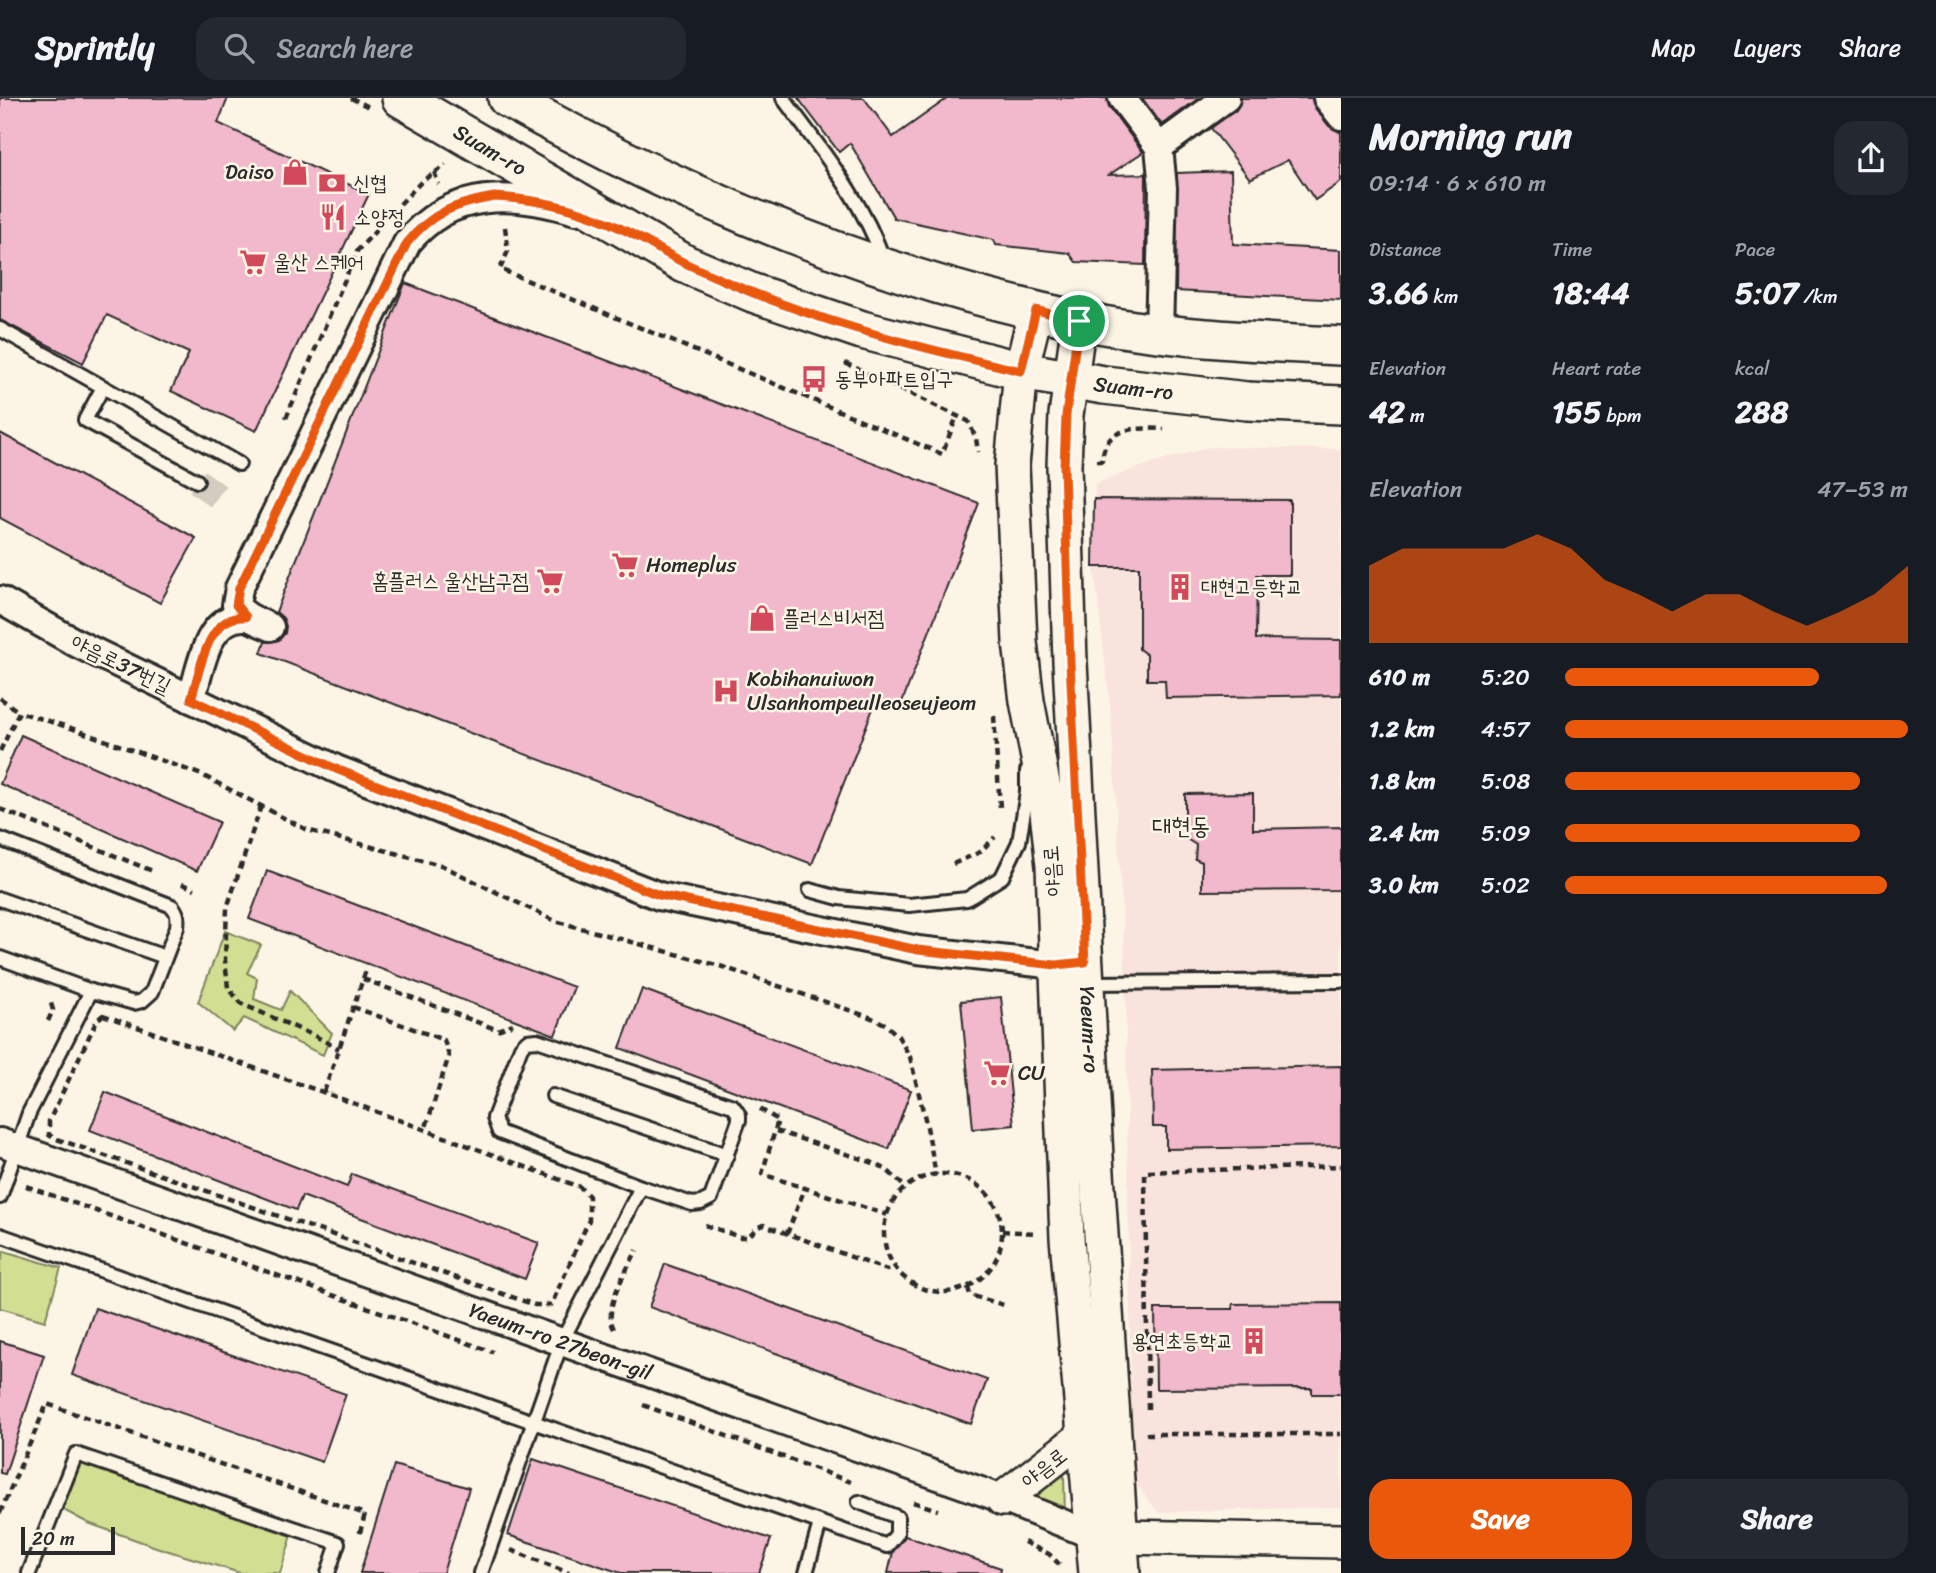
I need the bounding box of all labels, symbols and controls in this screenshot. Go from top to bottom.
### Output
search box [196,17,686,80]
text: Sprintly [35,19,154,77]
text: Search here [276,25,413,71]
text: Map [1651,27,1696,69]
text: Layers [1734,27,1801,69]
text: Share [1839,27,1901,69]
icon: search [220,29,258,67]
text: Morning run [1369,103,1572,170]
street label: Suam-ro [446,113,534,187]
button: share [1834,121,1908,195]
place label: Daiso [225,153,274,191]
shop icon: Daiso [280,157,310,187]
text: 09:14 · 6 × 610 m [1369,163,1546,204]
place label: 신협 [353,164,387,202]
bank icon: 신협 [317,168,347,198]
place label: 소양정 [354,198,405,236]
restaurant icon: 소양정 [318,202,348,232]
text: Distance [1369,233,1441,266]
text: Time [1552,233,1592,266]
text: Pace [1735,233,1775,266]
place label: 울산 스퀘어 [274,243,364,281]
supermarket icon: 울산 스퀘어 [238,247,268,277]
text: 3.66 [1369,266,1429,320]
text: 18:44 [1552,266,1630,320]
text: 5:07 [1735,266,1798,320]
text: km [1429,280,1458,313]
text: /km [1798,280,1838,313]
pin [1049,291,1109,351]
icon: arrive [1060,302,1098,340]
text: Elevation [1369,352,1446,385]
text: Heart rate [1552,352,1641,385]
text: kcal [1735,352,1770,385]
place label: 동부아파트입구 [835,360,953,398]
bus stop icon: 동부아파트입구 [799,364,829,394]
street label: Suam-ro [1091,365,1175,412]
text: 42 [1369,385,1405,439]
text: 155 [1552,385,1602,439]
text: 288 [1735,385,1789,439]
text: m [1405,399,1425,432]
text: bpm [1602,399,1642,432]
text: Elevation [1369,469,1462,510]
text: 47–53 m [1817,469,1908,510]
place label: Homeplus [646,546,737,584]
supermarket icon: Homeplus [610,550,640,580]
place label: 홈플러스 울산남구점 [371,562,529,600]
supermarket icon: 홈플러스 울산남구점 [535,566,565,596]
place label: 대현고등학교 [1201,568,1302,606]
building icon: 대현고등학교 [1165,572,1195,602]
place label: 플러스비서점 [783,599,884,637]
shop icon: 플러스비서점 [747,603,777,633]
street label: 야음로37번길 [64,623,178,705]
text: 610 m [1369,657,1430,698]
text: 5:20 [1481,657,1530,698]
place label: Kobihanuiwon Ulsanhompeulleoseujeom [747,660,976,722]
hospital icon: Kobihanuiwon Ulsanhompeulleoseujeom [711,676,741,706]
text: 1.2 km [1369,709,1435,750]
text: 4:57 [1481,709,1530,750]
text: 1.8 km [1369,761,1436,802]
text: 5:08 [1481,761,1530,802]
district label: 대현동 [1152,805,1210,847]
text: 2.4 km [1369,813,1439,854]
text: 5:09 [1481,813,1531,854]
street label: 야음로 [1031,844,1073,898]
text: 3.0 km [1369,865,1439,906]
text: 5:02 [1481,865,1530,906]
street label: Yaeum-ro [1068,985,1111,1074]
place label: CU [1018,1054,1046,1092]
supermarket icon: CU [982,1058,1012,1088]
street label: Yaeum-ro 27beon-gil [463,1291,659,1392]
place label: 용연초등학교 [1132,1322,1233,1360]
building icon: 용연초등학교 [1239,1326,1269,1356]
street label: 야음로 [1012,1437,1076,1499]
button: Save [1369,1479,1632,1559]
button: Share [1646,1479,1908,1559]
text: 20 m [32,1522,75,1555]
scale bar [21,1524,116,1556]

